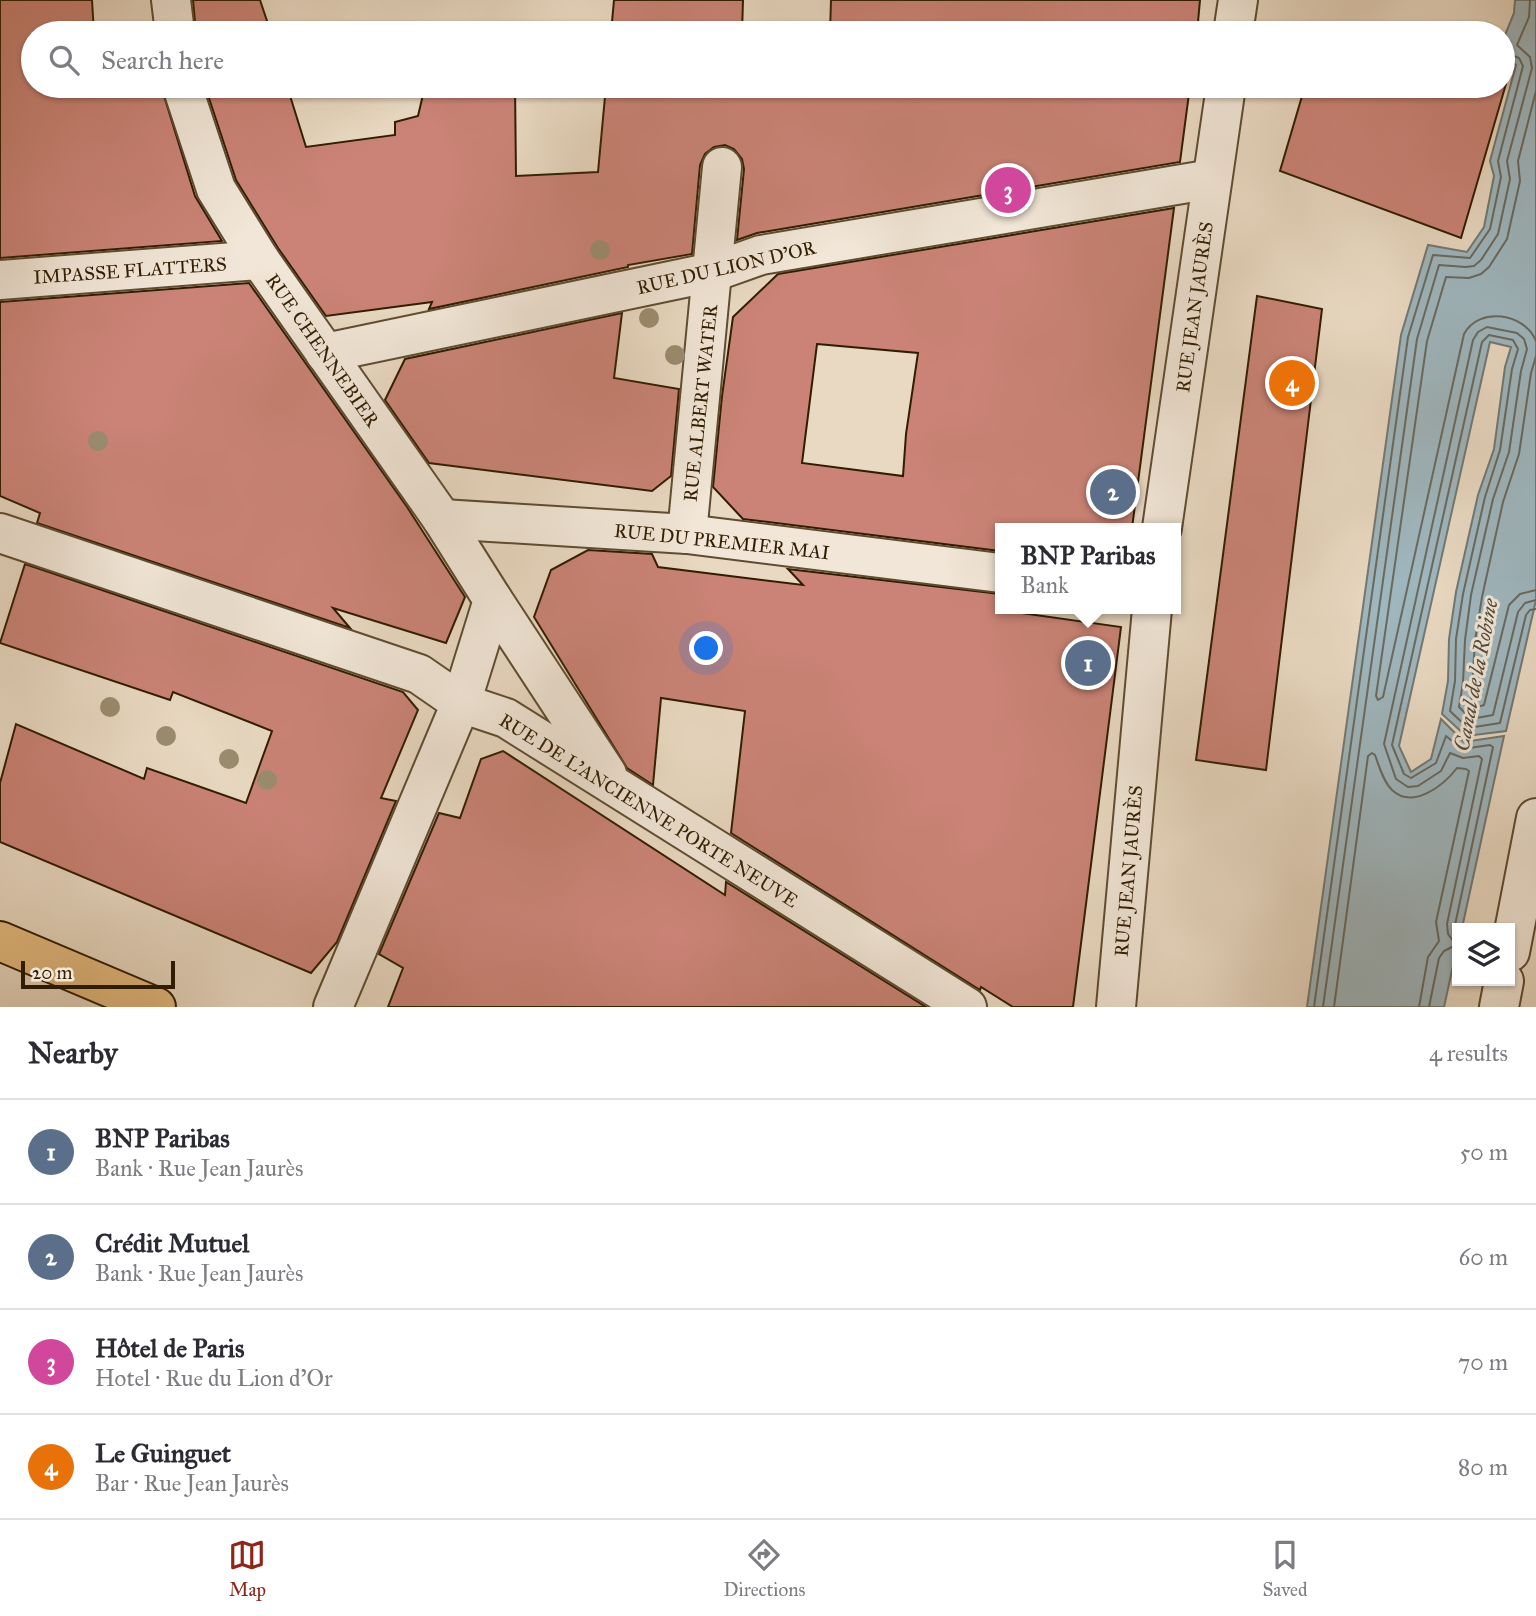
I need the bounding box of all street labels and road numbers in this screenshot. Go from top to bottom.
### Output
street label: RUE JEAN JAURÈS [1170,220,1219,394]
street label: RUE DU LION D'OR [634,236,818,299]
street label: IMPASSE FLATTERS [32,252,228,289]
street label: RUE CHENNEBIER [261,269,385,432]
street label: RUE ALBERT WATER [679,303,722,503]
street label: RUE DU PREMIER MAI [613,519,831,564]
street label: RUE DE L'ANCIENNE PORTE NEUVE [495,708,803,913]
street label: RUE JEAN JAURÈS [1109,784,1148,958]

